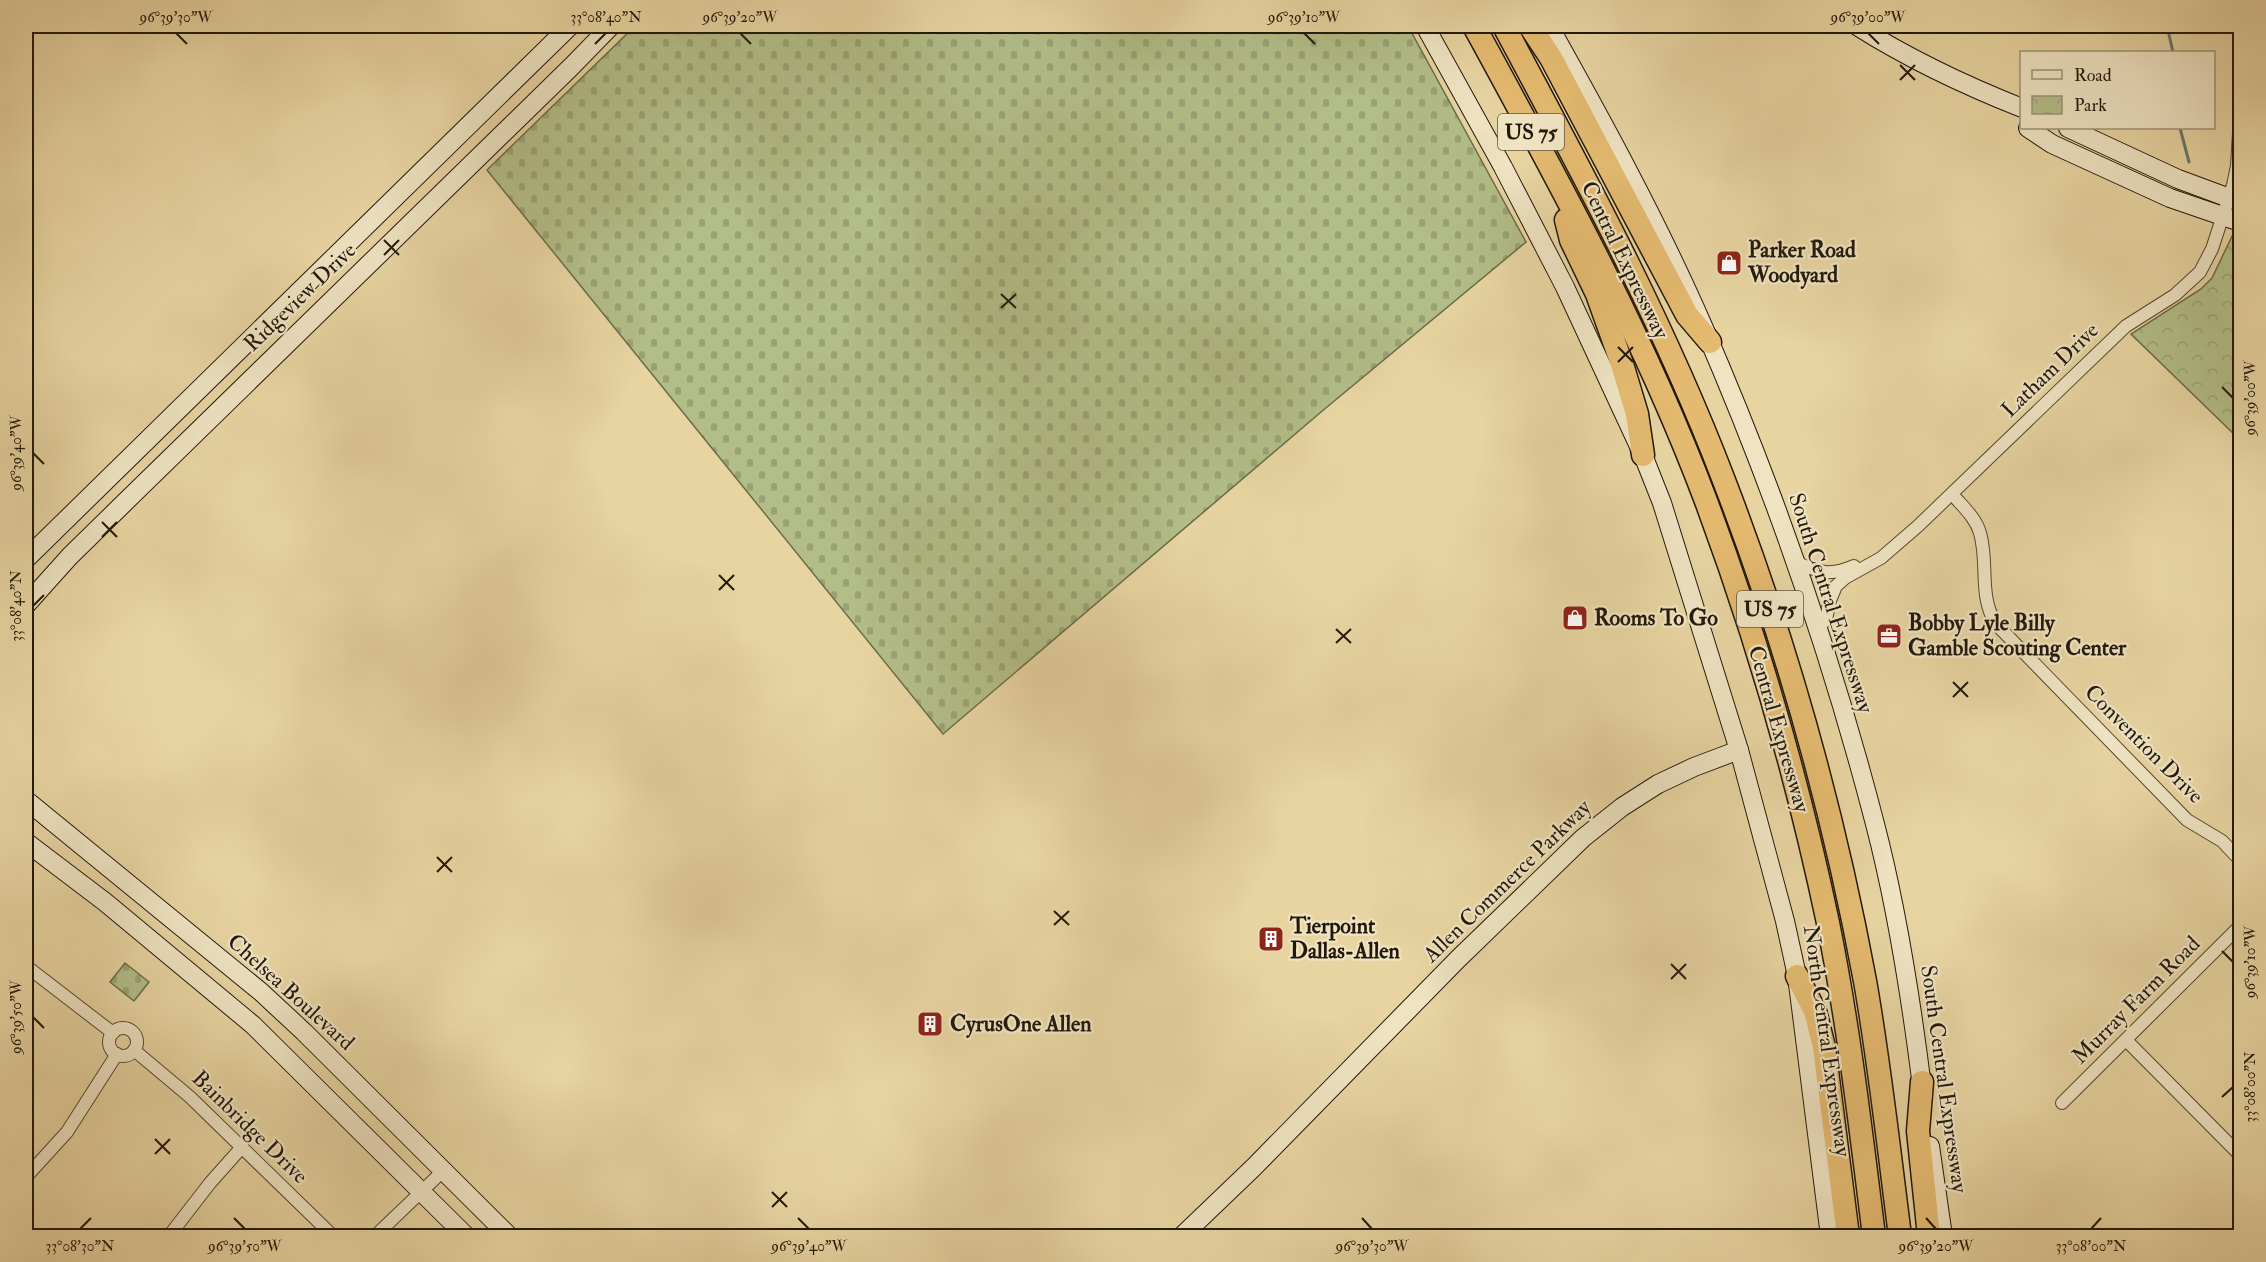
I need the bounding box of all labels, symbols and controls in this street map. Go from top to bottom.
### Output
text: 96°39'30"W [138,8,213,27]
text: 33°08'40"N [570,8,642,27]
text: 96°39'20"W [702,8,778,27]
text: 96°39'10"W [1267,8,1341,27]
text: 96°39'00"W [1829,8,1906,27]
legend [2020,51,2215,129]
text: Road [2074,64,2112,87]
text: Park [2074,94,2107,117]
road number: US 75 [1498,114,1564,150]
street label: Central Expressway [1574,176,1675,344]
street label: Ridgeview Drive [238,236,362,358]
place label: Parker Road Woodyard [1747,236,1856,290]
shop icon: Parker Road Woodyard [1714,248,1744,278]
street label: Latham Drive [1995,317,2105,423]
text: 96°39'00"W [2241,360,2260,437]
text: 96°39'40"W [7,415,26,492]
street label: South Central Expressway [1781,489,1880,717]
text: 33°08'40"N [7,570,26,642]
road number: US 75 [1737,591,1803,627]
shop icon: Rooms To Go [1560,603,1590,633]
place label: Rooms To Go [1594,604,1718,632]
place label: Bobby Lyle Billy Gamble Scouting Center [1908,609,2127,663]
office icon: Bobby Lyle Billy Gamble Scouting Center [1874,621,1904,651]
street label: Central Expressway [1741,642,1816,816]
street label: Convention Drive [2078,678,2210,810]
street label: Allen Commerce Parkway [1416,793,1597,969]
place label: Tierpoint Dallas-Allen [1289,912,1400,965]
street label: North Central Expressway [1796,923,1857,1159]
building icon: Tierpoint Dallas-Allen [1256,924,1286,954]
text: 96°39'10"W [2241,925,2260,999]
street label: Chelsea Boulevard [222,928,360,1057]
street label: Murray Farm Road [2066,930,2206,1070]
street label: South Central Expressway [1913,963,1974,1195]
text: 96°39'50"W [7,979,26,1055]
building icon: CyrusOne Allen [915,1009,945,1039]
place label: CyrusOne Allen [950,1010,1092,1039]
text: 33°08'00"N [2241,1051,2260,1122]
street label: Bainbridge Drive [186,1064,314,1190]
text: 33°08'30"N [46,1237,115,1256]
text: 96°39'50"W [207,1237,283,1256]
text: 96°39'40"W [770,1237,847,1256]
text: 96°39'30"W [1334,1237,1409,1256]
text: 96°39'20"W [1898,1237,1974,1256]
text: 33°08'00"N [2056,1237,2127,1256]

